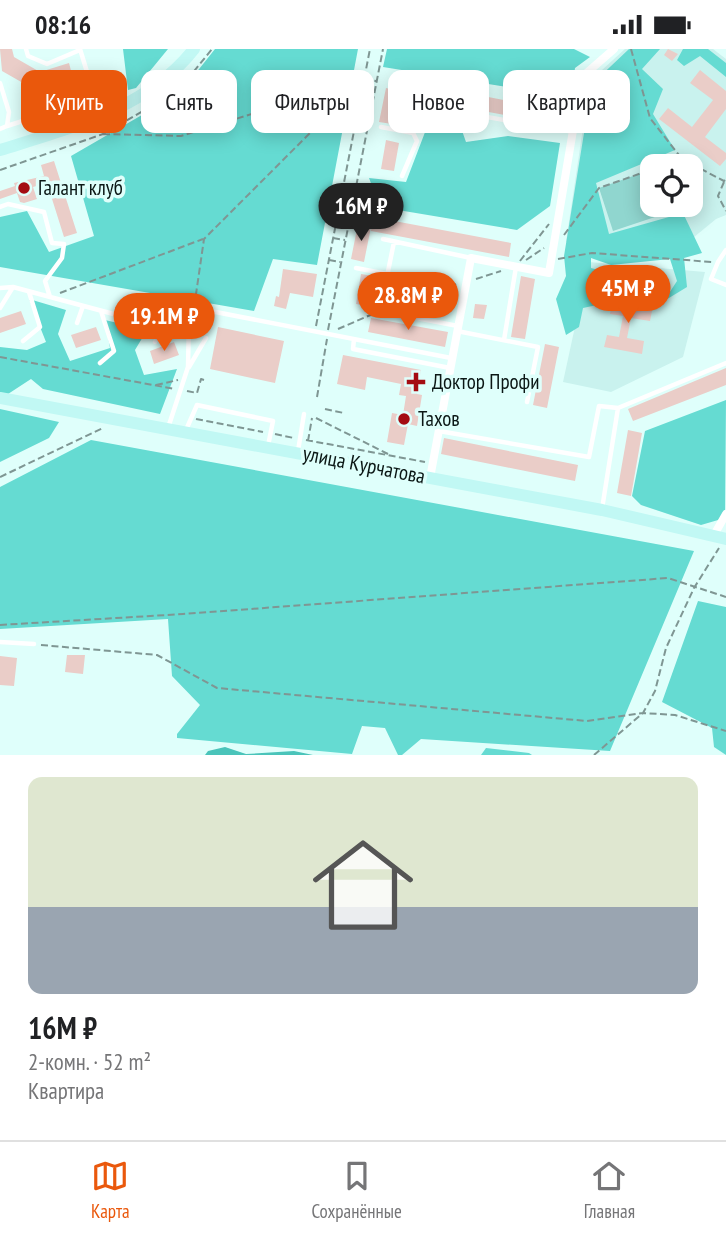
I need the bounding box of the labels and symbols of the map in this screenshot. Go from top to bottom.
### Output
place label: Галант клуб [38,174,123,201]
marker: Галант клуб [16,180,32,196]
pin: 16M ₽ [312,183,410,243]
pin: 45M ₽ [579,265,677,325]
pin: 28.8M ₽ [343,273,473,332]
pin: 19.1M ₽ [99,293,229,353]
place label: Доктор Профи [432,368,539,395]
marker: Доктор Профи [406,372,426,392]
place label: Тахов [418,405,460,432]
marker: Тахов [396,411,412,427]
street label: улица Курчатова [301,439,427,490]

